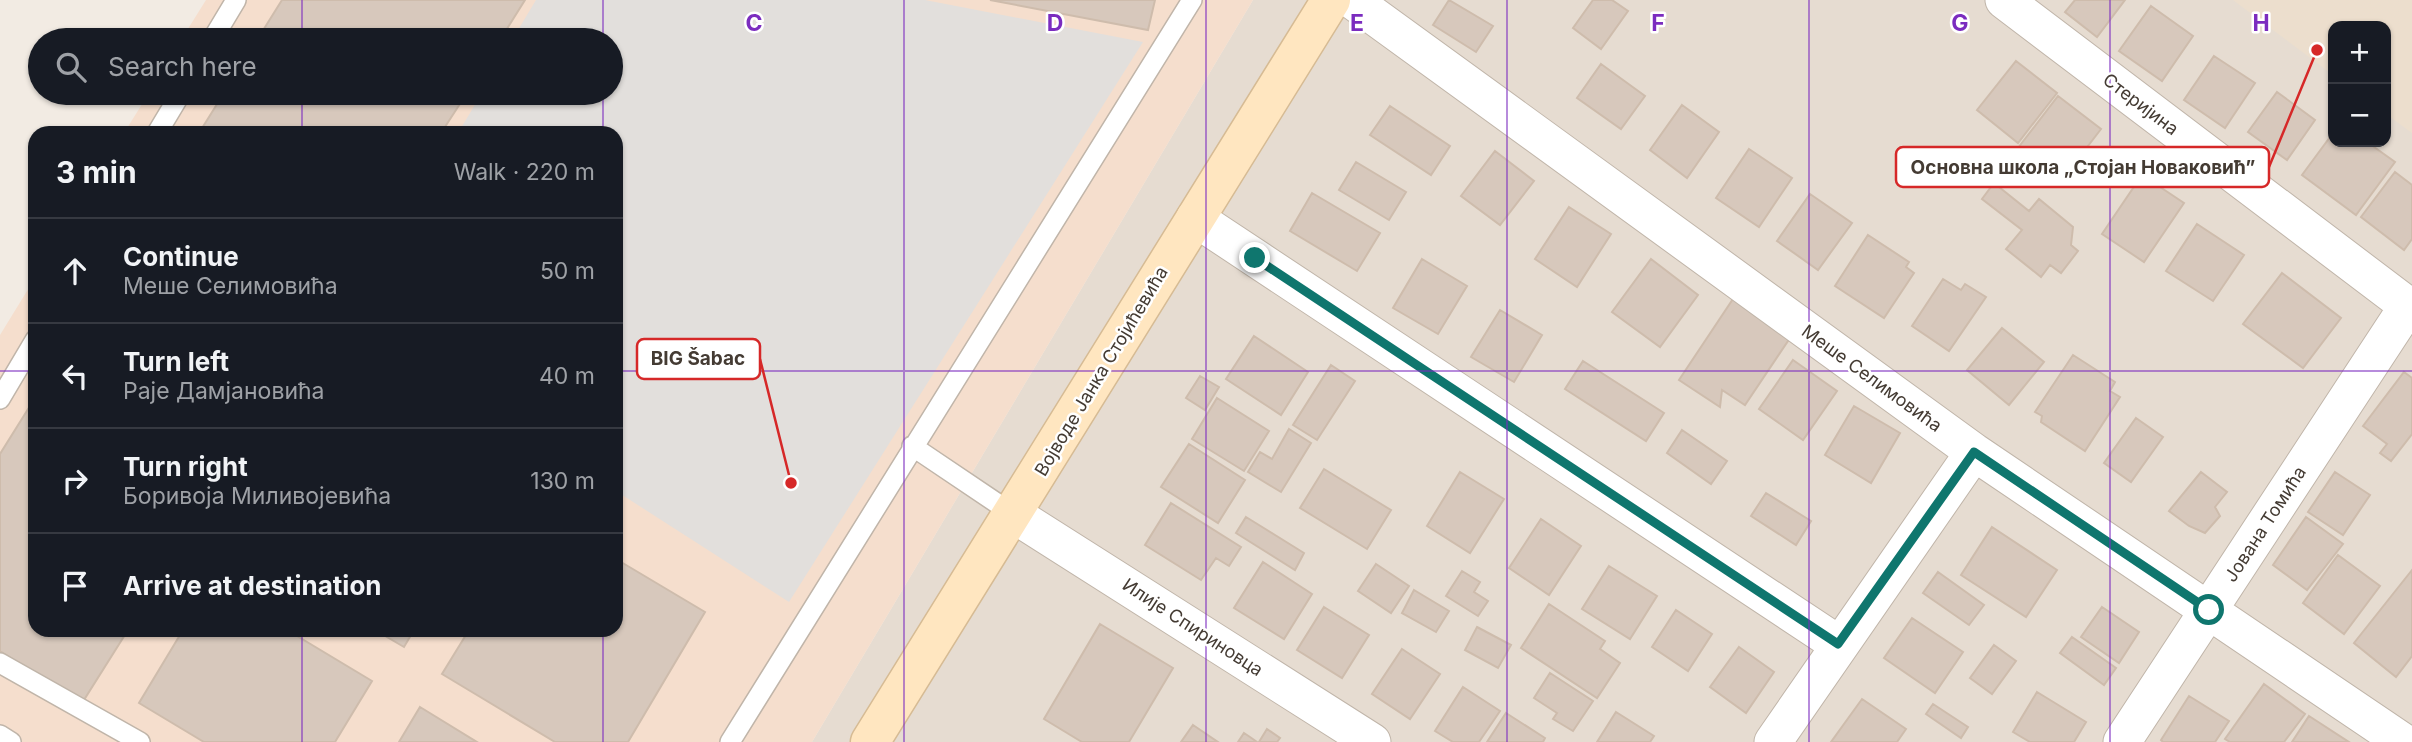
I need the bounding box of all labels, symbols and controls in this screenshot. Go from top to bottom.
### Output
text: C [745,9,763,37]
text: D [1047,9,1063,37]
text: E [1350,9,1364,37]
text: F [1651,9,1665,37]
text: G [1951,9,1969,37]
text: H [2252,9,2270,37]
map controls [2328,21,2391,147]
button: + [2328,21,2391,84]
search box [28,28,623,105]
icon: search [52,48,90,86]
text: Search here [108,51,257,82]
street label: Стеријина [2099,69,2183,139]
button: − [2328,84,2391,147]
callout: Основна школа „Стојан Новаковић” [1896,147,2269,187]
text: 3 min [56,154,137,190]
text: Основна школа „Стојан Новаковић” [1911,156,2255,179]
text: Walk · 220 m [454,158,595,186]
text: Continue [123,241,239,272]
route end [1239,242,1270,273]
icon: ahead [56,252,94,290]
text: 50 m [540,257,595,285]
street label: Војводе Јанка Стојићевића [1030,263,1172,479]
text: Меше Селимовића [123,272,338,300]
street label: Меше Селимовића [1798,320,1946,436]
callout: BIG Šabac [637,339,760,379]
text: Turn left [123,346,229,377]
text: BIG Šabac [651,347,745,370]
icon: left [56,357,94,395]
text: 40 m [539,362,595,390]
text: Раје Дамјановића [123,377,325,405]
text: Turn right [123,451,248,482]
icon: right [56,462,94,500]
street label: Јована Томића [2220,462,2310,586]
text: 130 m [530,467,595,495]
text: Боривоја Миливојевића [123,482,391,510]
icon: arrive [56,567,94,605]
text: Arrive at destination [123,570,382,601]
street label: Илије Спириновца [1119,574,1267,680]
route start [2193,594,2224,625]

